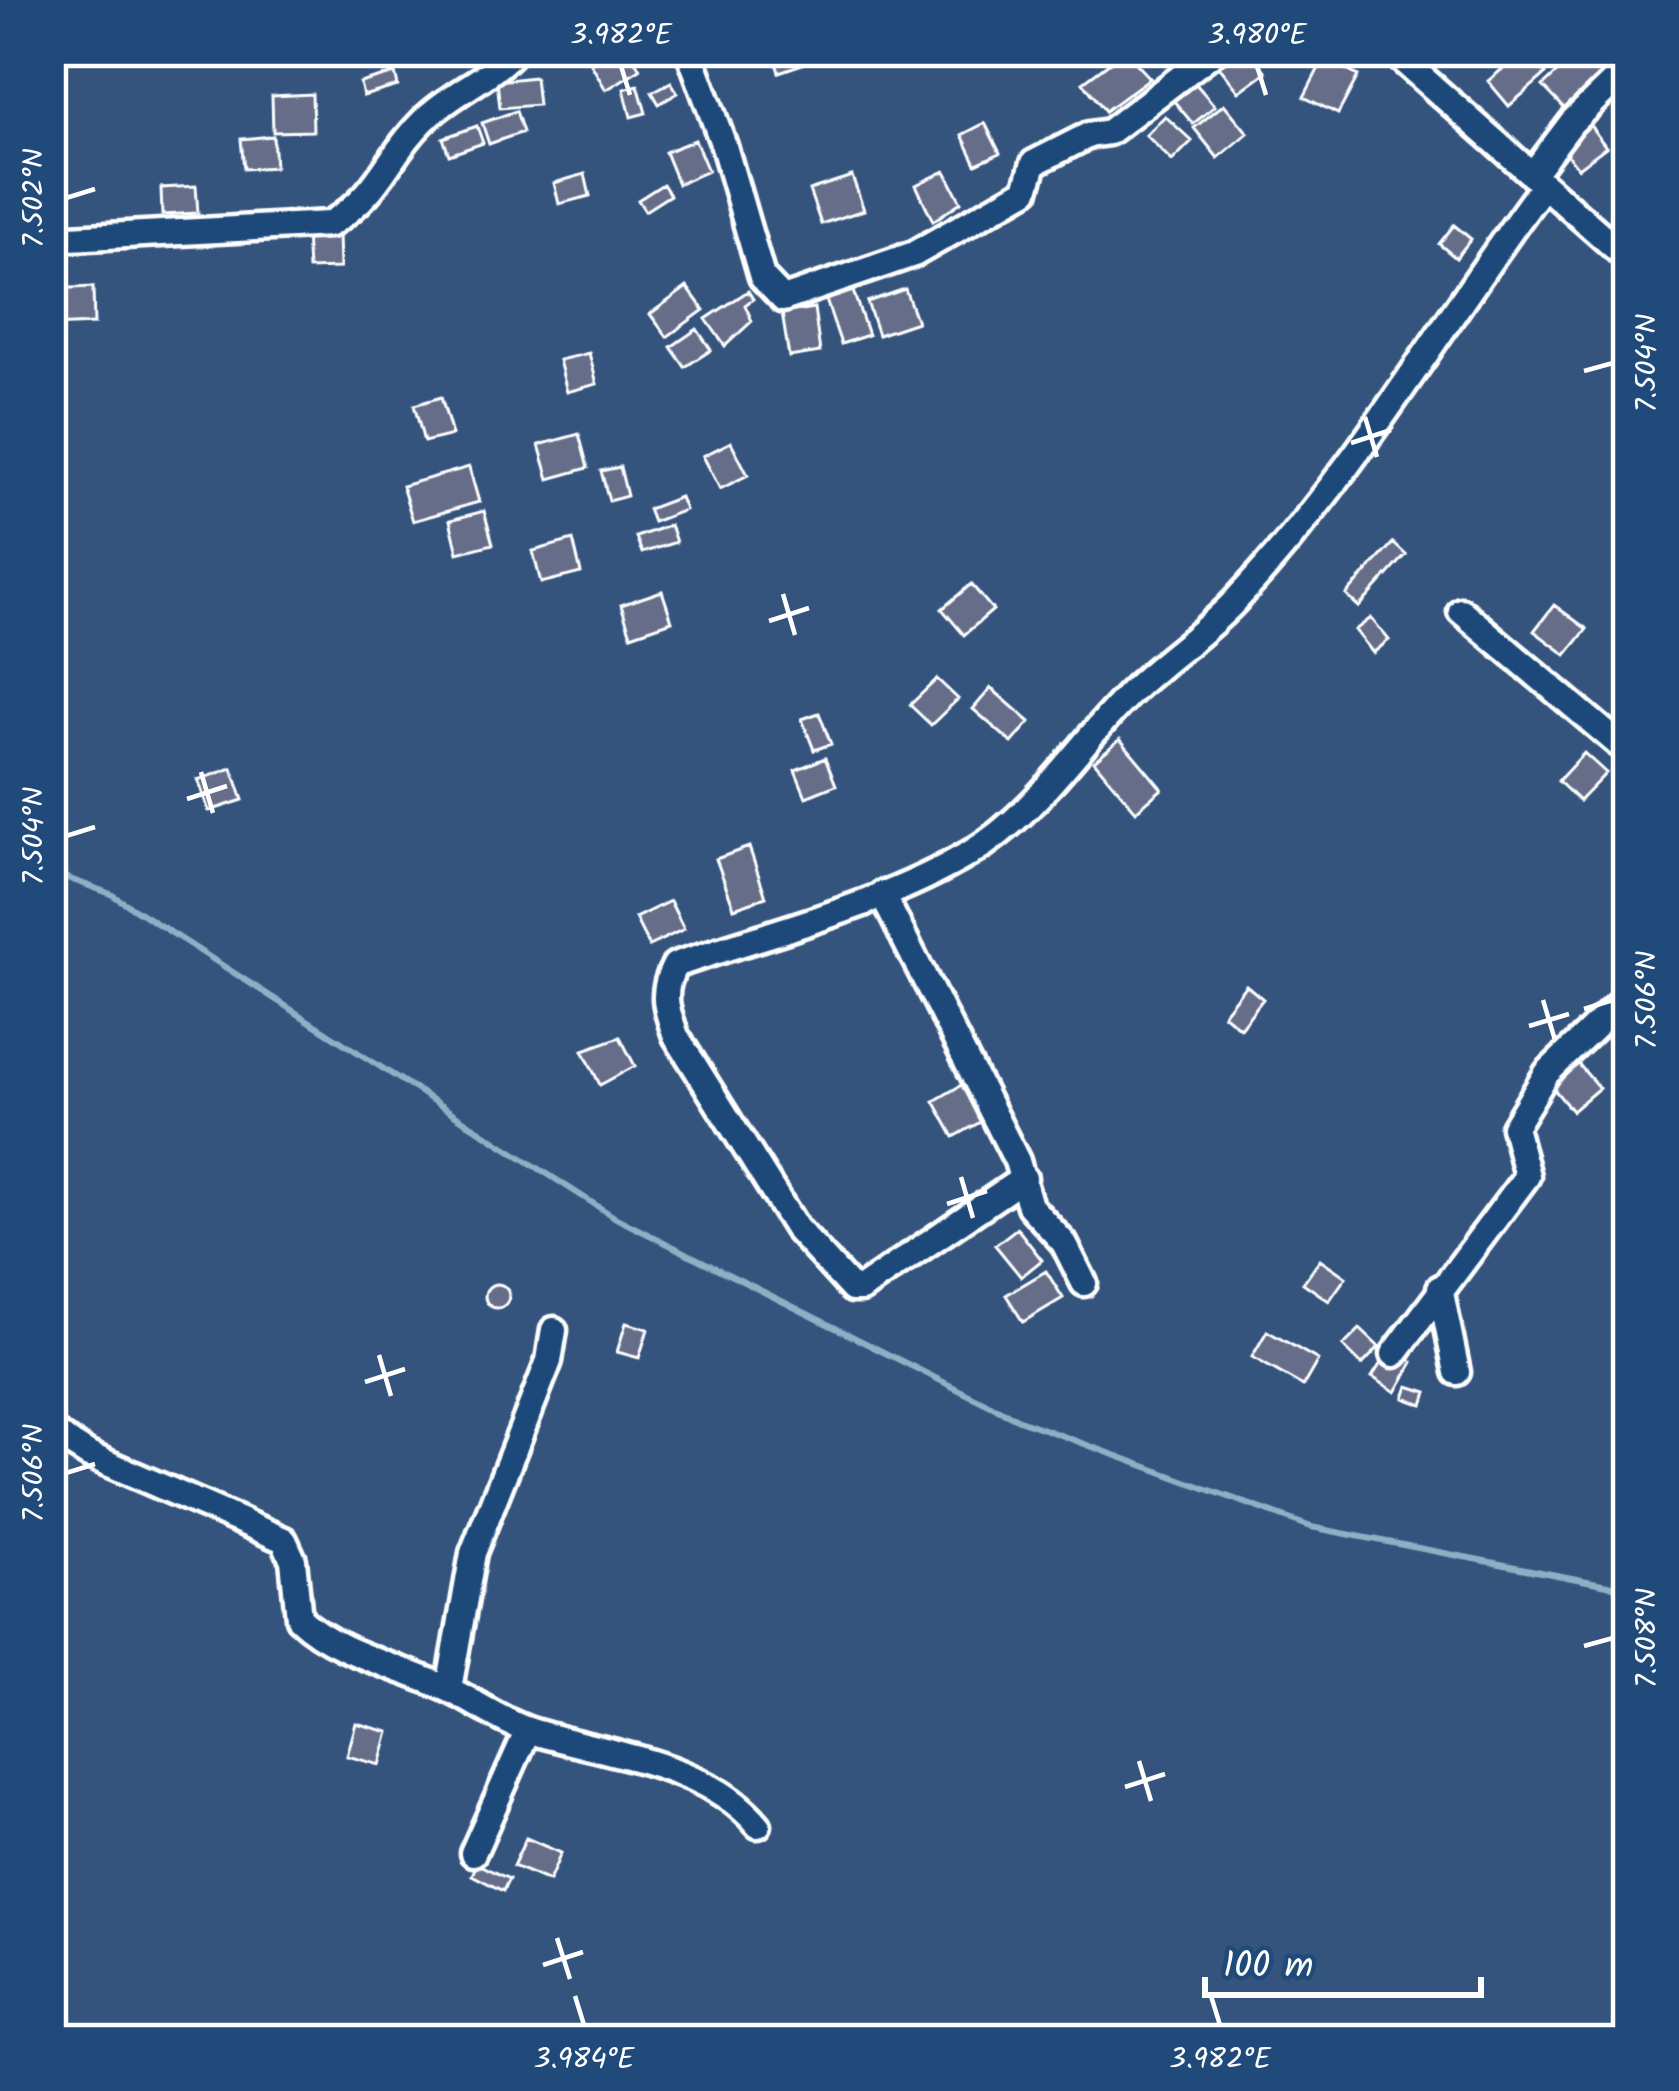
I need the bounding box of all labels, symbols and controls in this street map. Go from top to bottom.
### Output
text: 3.982°E [570,12,673,60]
text: 3.980°E [1207,12,1308,60]
text: 7.502°N [11,148,59,248]
text: 7.504°N [1624,313,1672,413]
text: 7.504°N [11,786,59,886]
text: 7.506°N [1624,950,1672,1050]
text: 7.506°N [11,1423,59,1523]
text: 7.508°N [1624,1588,1672,1688]
scale bar [1205,1923,1481,1997]
text: 100 m [1223,1939,1313,1996]
text: 3.984°E [533,2036,636,2084]
text: 3.982°E [1169,2036,1272,2084]

